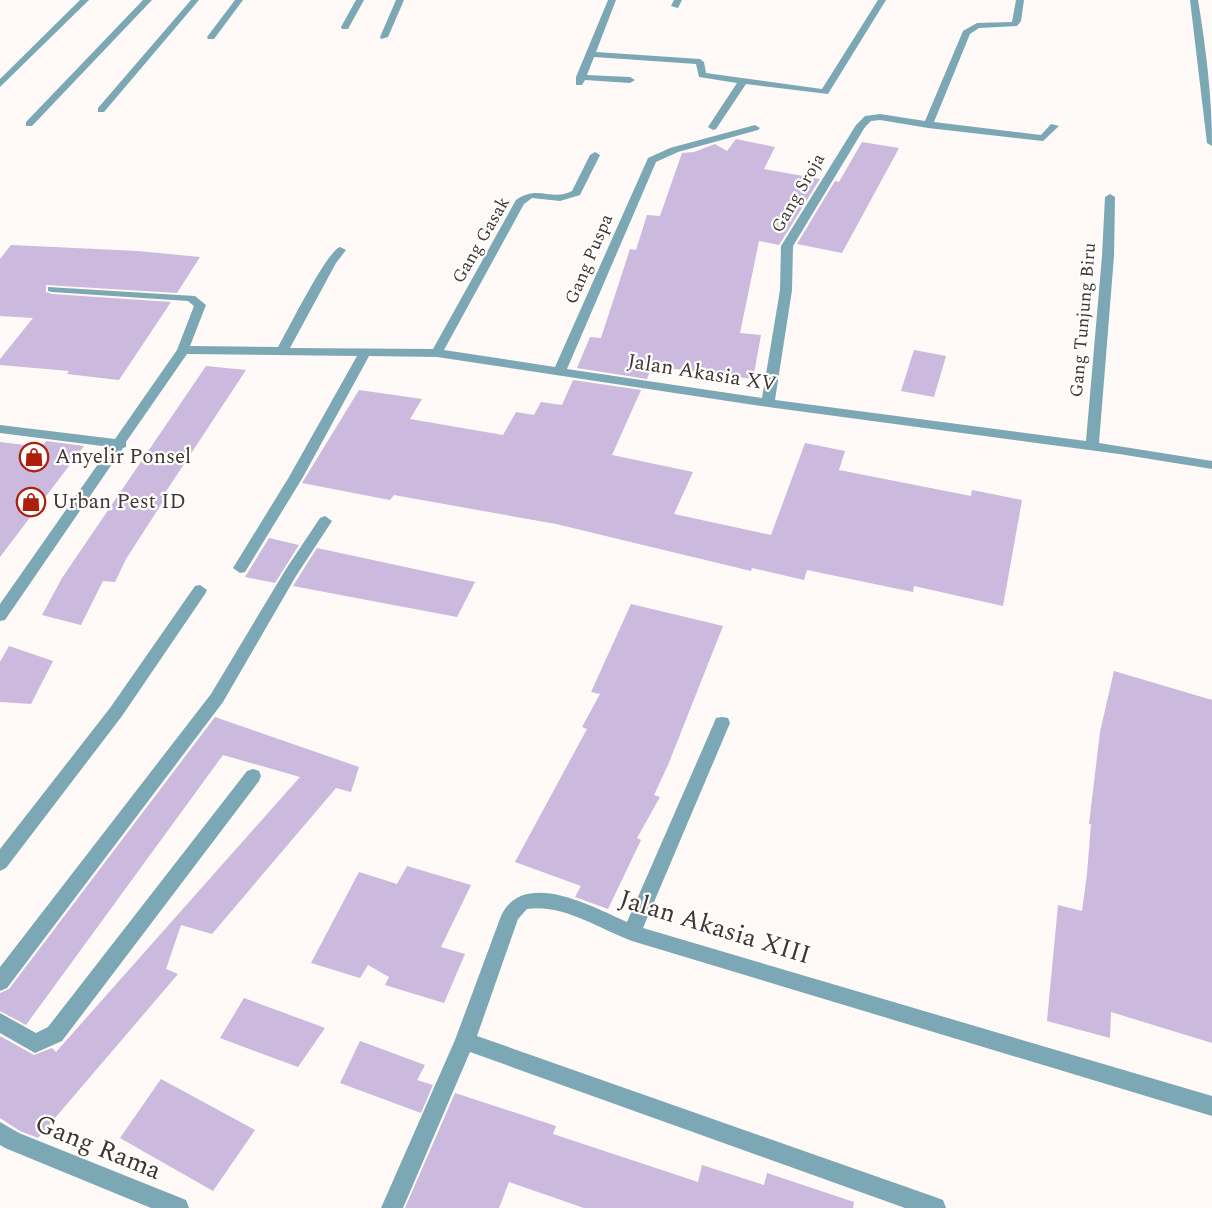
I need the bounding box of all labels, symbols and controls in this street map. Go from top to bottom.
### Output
street label: Gang Sroja [764,148,832,238]
street label: Gang Gasak [445,191,517,289]
street label: Gang Puspa [558,209,620,308]
street label: Gang Tunjung Biru [1063,242,1103,398]
street label: Jalan Akasia XV [625,345,779,401]
shop icon: Anyelir Ponsel [18,441,50,473]
place label: Anyelir Ponsel [55,441,191,473]
shop icon: Urban Pest ID [15,486,47,518]
place label: Urban Pest ID [52,486,186,518]
street label: Jalan Akasia XIII [614,879,816,975]
street label: Gang Rama [29,1103,168,1191]

